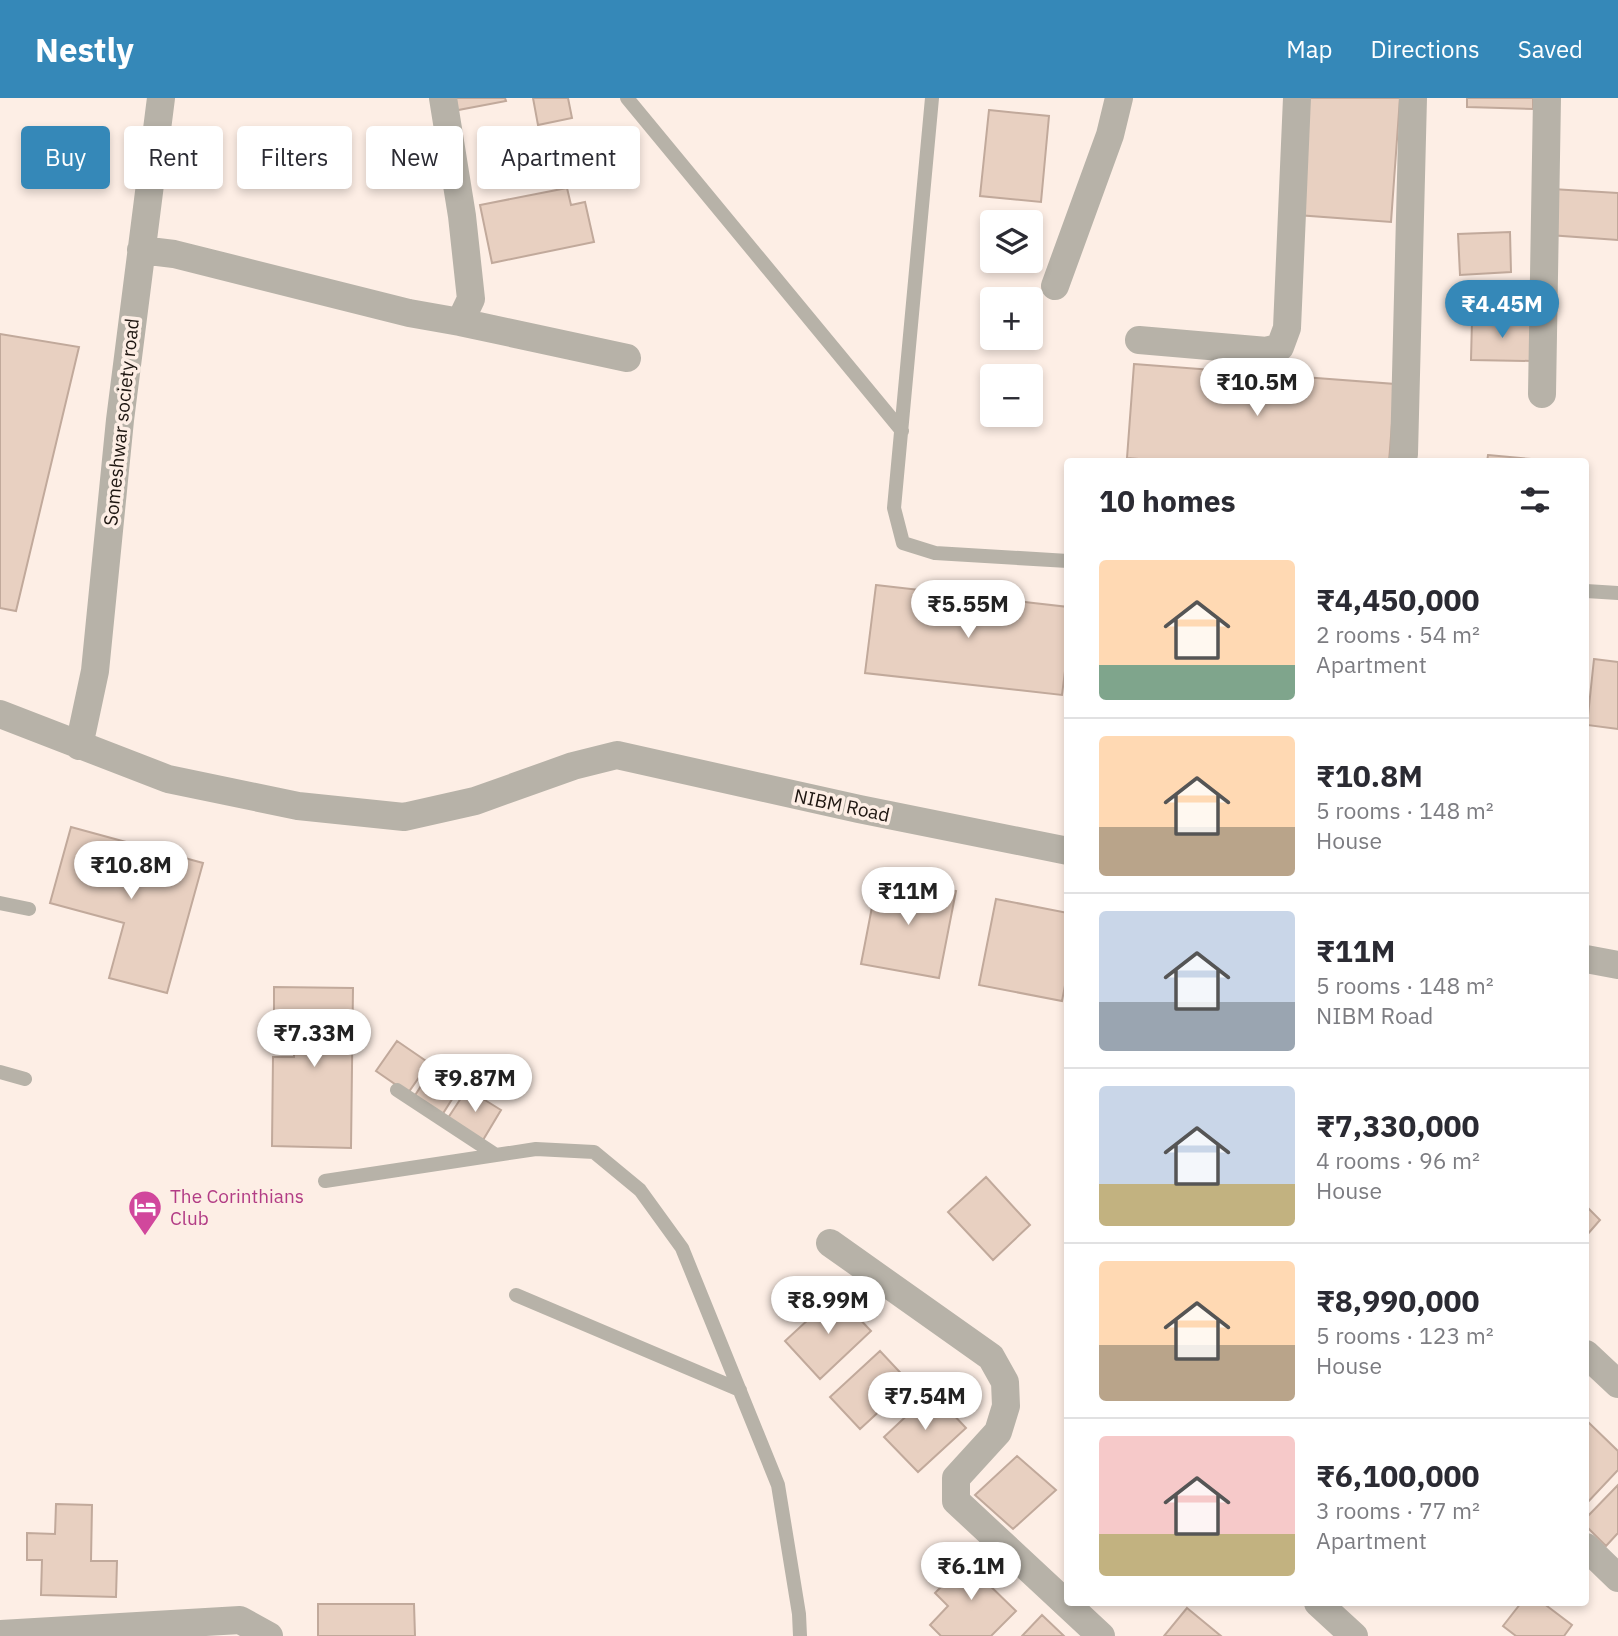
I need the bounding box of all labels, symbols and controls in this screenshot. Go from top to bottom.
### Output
text: Nestly [35,28,134,71]
text: Map [1286,33,1332,65]
text: Directions [1370,33,1480,65]
text: Saved [1518,33,1583,65]
chip: Buy [21,126,110,189]
chip: Rent [124,126,223,189]
chip: Filters [237,126,352,189]
chip: New [366,126,463,189]
chip: Apartment [477,126,640,189]
map controls [980,210,1043,427]
button: layers [980,210,1043,273]
pin: ₹4.45M [1445,280,1559,340]
button: + [980,287,1043,350]
text: ₹4.45M [1461,288,1543,318]
street label: Someshwar society road [98,317,144,527]
pin: ₹10.5M [1200,358,1314,418]
button: − [980,364,1043,427]
text: ₹10.5M [1216,366,1298,396]
text: 10 homes [1099,481,1236,520]
icon: filters [1516,481,1554,519]
pin: ₹5.55M [911,580,1025,640]
text: ₹4,450,000 [1316,580,1479,619]
text: ₹5.55M [927,588,1009,618]
icon: home [1155,588,1239,672]
text: 2 rooms · 54 m² [1316,619,1480,649]
text: Apartment [1316,649,1427,679]
text: ₹10.8M [1316,756,1423,795]
icon: home [1155,764,1239,848]
street label: NIBM Road [792,783,892,827]
text: 5 rooms · 148 m² [1316,795,1494,825]
text: House [1316,825,1382,855]
pin: ₹10.8M [74,842,188,901]
text: ₹10.8M [90,849,172,879]
pin: ₹11M [867,868,949,927]
text: ₹11M [878,875,938,905]
text: ₹11M [1316,931,1395,970]
icon: home [1155,939,1239,1023]
text: 5 rooms · 148 m² [1316,970,1494,1000]
text: NIBM Road [1316,1000,1433,1030]
pin: ₹7.33M [257,1010,371,1069]
text: ₹7.33M [273,1017,355,1047]
pin: ₹9.87M [418,1054,532,1114]
text: ₹9.87M [434,1062,516,1092]
text: ₹7,330,000 [1316,1106,1479,1145]
icon: home [1155,1114,1239,1198]
text: 4 rooms · 96 m² [1316,1145,1480,1175]
text: House [1316,1175,1382,1205]
place label: The Corinthians Club [170,1184,304,1230]
hotel icon: The Corinthians Club [126,1188,164,1237]
pin: ₹8.99M [771,1276,885,1336]
text: ₹8,990,000 [1316,1281,1479,1320]
text: ₹8.99M [787,1284,869,1314]
icon: home [1155,1289,1239,1373]
text: 5 rooms · 123 m² [1316,1320,1494,1350]
text: House [1316,1350,1382,1380]
pin: ₹7.54M [868,1372,982,1432]
text: ₹7.54M [884,1380,966,1410]
text: ₹6,100,000 [1316,1456,1479,1495]
icon: home [1155,1464,1239,1548]
text: 3 rooms · 77 m² [1316,1495,1480,1525]
text: Apartment [1316,1525,1427,1555]
pin: ₹6.1M [922,1542,1020,1602]
text: ₹6.1M [937,1550,1005,1580]

